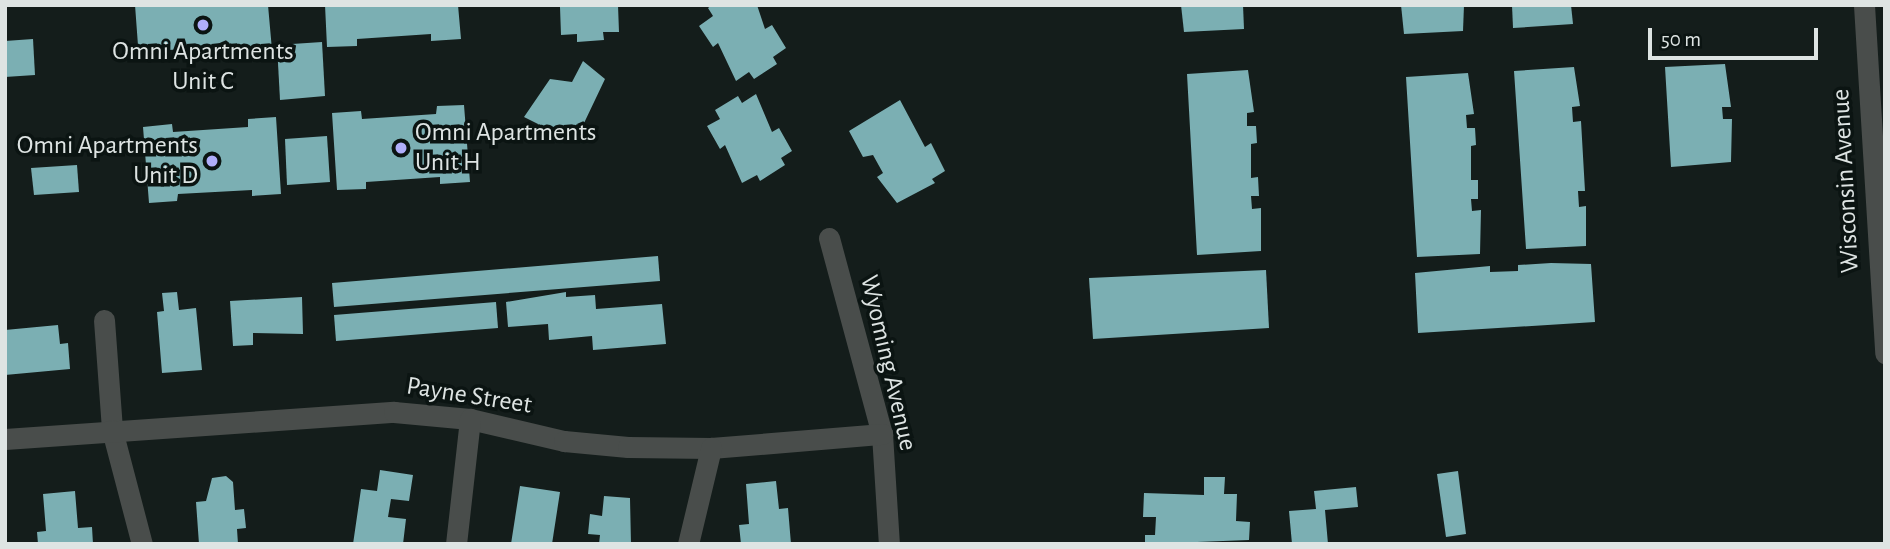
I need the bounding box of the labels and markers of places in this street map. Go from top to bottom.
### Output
marker: Omni Apartments Unit C [195,17,211,33]
place label: Omni Apartments Unit C [112,36,294,98]
place label: Omni Apartments Unit H [415,117,596,178]
place label: Omni Apartments Unit D [17,130,198,192]
marker: Omni Apartments Unit H [393,140,409,156]
marker: Omni Apartments Unit D [204,153,220,169]

